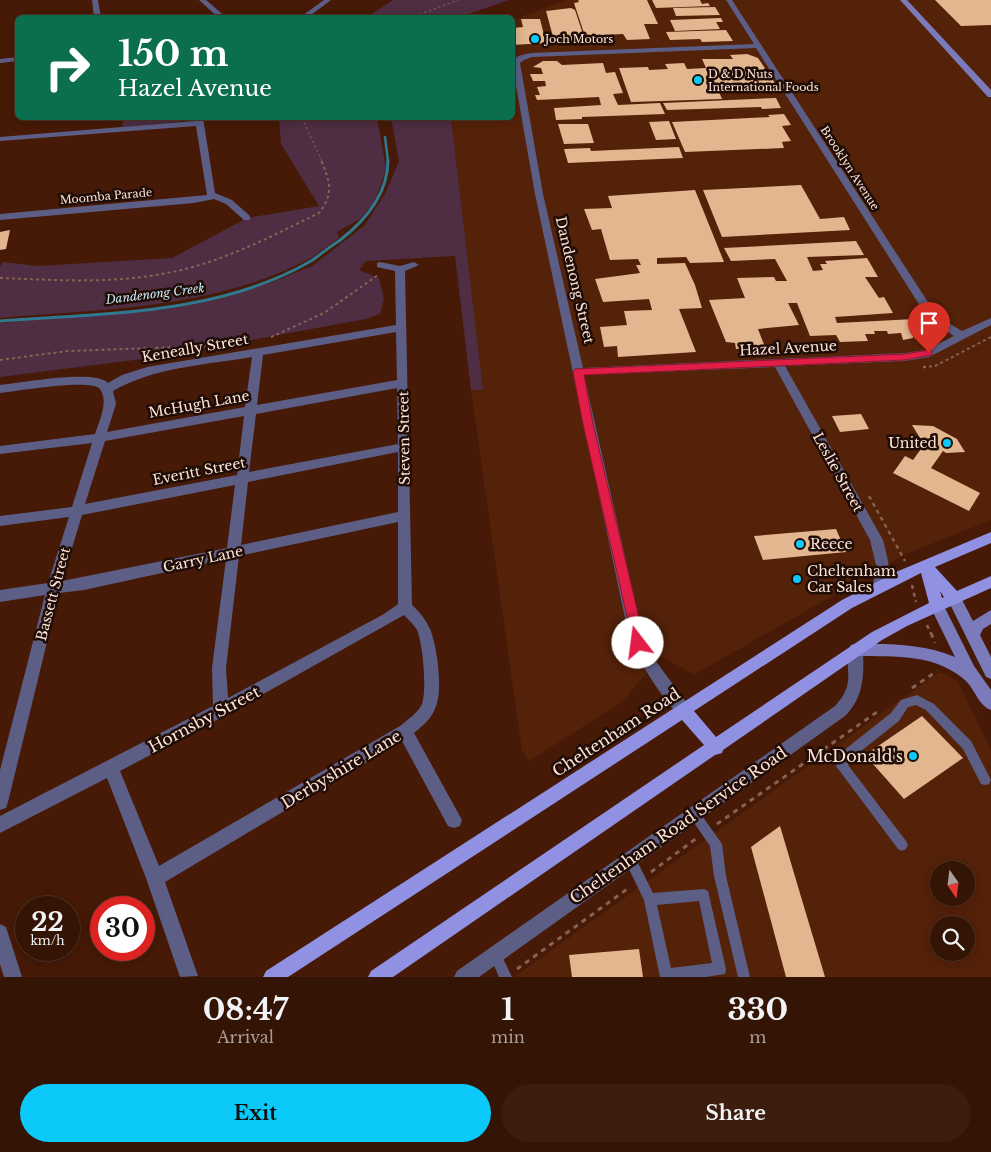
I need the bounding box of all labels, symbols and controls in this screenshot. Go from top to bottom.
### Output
text: 150 m [118,32,229,75]
place label: Joch Motors [543,32,613,46]
marker: Joch Motors [529,33,541,45]
icon: right [35,35,100,100]
place label: D & D Nuts International Foods [708,67,819,94]
marker: D & D Nuts International Foods [692,74,704,86]
text: Hazel Avenue [118,75,272,102]
street label: Brooklyn Avenue [818,123,882,213]
street label: Moomba Parade [59,185,153,207]
street label: Dandenong Street [552,215,599,346]
water label: Dandenong Creek [104,280,205,307]
pin [908,302,950,353]
icon: arrive [915,309,943,337]
street label: Keneally Street [140,330,250,366]
street label: Hazel Avenue [739,336,837,360]
street label: McHugh Lane [147,386,251,422]
street label: Steven Street [394,390,414,485]
street label: Leslie Street [809,429,868,515]
place label: United [888,434,938,452]
marker: United [941,437,953,449]
street label: Everitt Street [151,453,248,489]
place label: Reece [810,535,853,553]
marker: Reece [794,538,806,550]
street label: Garry Lane [161,542,245,576]
street label: Bassett Street [32,545,74,643]
place label: Cheltenham Car Sales [807,562,896,596]
marker: Cheltenham Car Sales [791,573,803,585]
position arrow [611,616,663,668]
street label: Hornsby Street [145,681,263,757]
street label: Cheltenham Road [548,683,684,781]
street label: Derbyshire Lane [277,725,405,813]
street label: Cheltenham Road Service Road [566,742,791,908]
place label: McDonald's [806,746,903,766]
marker: McDonald's [907,750,919,762]
north arrow [930,861,975,906]
map controls [930,861,975,961]
speed limit sign: 30 [90,896,155,961]
text: 22 [31,907,64,938]
button: search [930,916,975,961]
text: km/h [30,933,65,948]
text: 08:47 [203,991,288,1028]
text: 1 [501,991,514,1028]
text: 330 [727,991,788,1028]
text: Arrival [217,1027,274,1047]
text: min [491,1027,525,1047]
text: m [749,1027,766,1047]
button: Exit [20,1084,491,1142]
button: Share [501,1084,971,1142]

